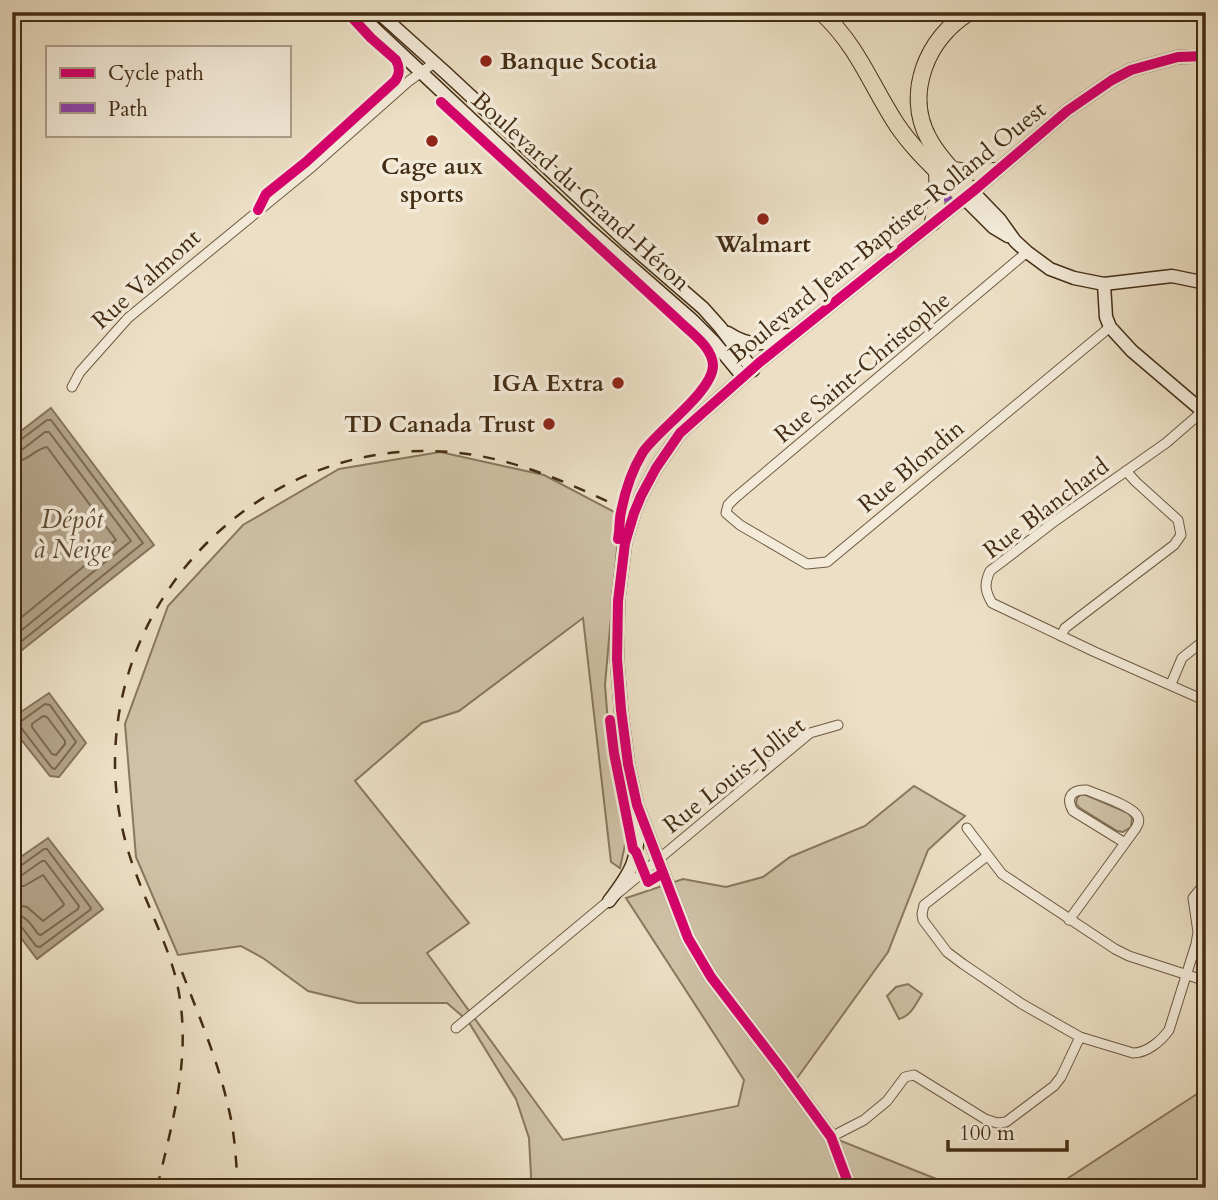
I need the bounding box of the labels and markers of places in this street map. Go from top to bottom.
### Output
place label: Banque Scotia [500,45,657,78]
marker: Banque Scotia [478,53,494,69]
marker: Cage aux sports [424,133,440,149]
place label: Cage aux sports [381,150,483,211]
marker: Walmart [755,211,771,227]
place label: Walmart [714,228,811,261]
place label: IGA Extra [492,367,604,400]
marker: IGA Extra [610,375,626,391]
place label: TD Canada Trust [344,408,536,441]
marker: TD Canada Trust [541,416,557,432]

